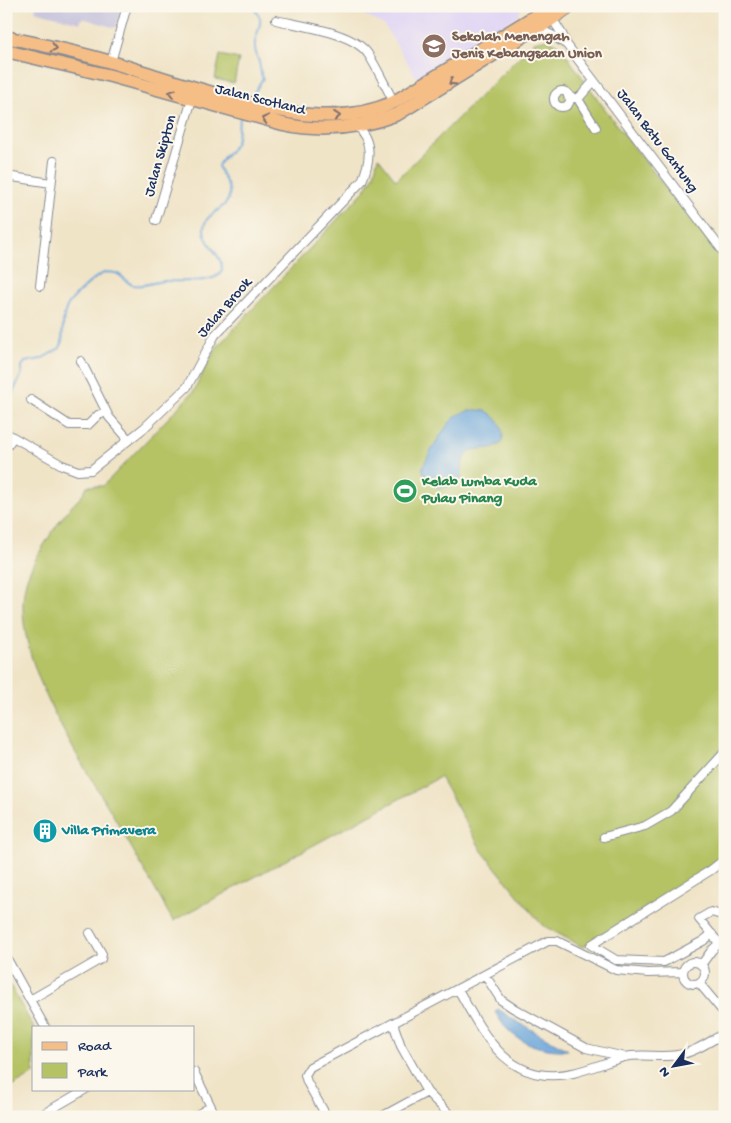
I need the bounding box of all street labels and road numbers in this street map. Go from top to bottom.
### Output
street label: Jalan Scotland [213,80,308,120]
street label: Jalan Batu Gantung [612,86,702,196]
street label: Jalan Skipton [141,113,181,199]
street label: Jalan Brook [194,273,257,342]

